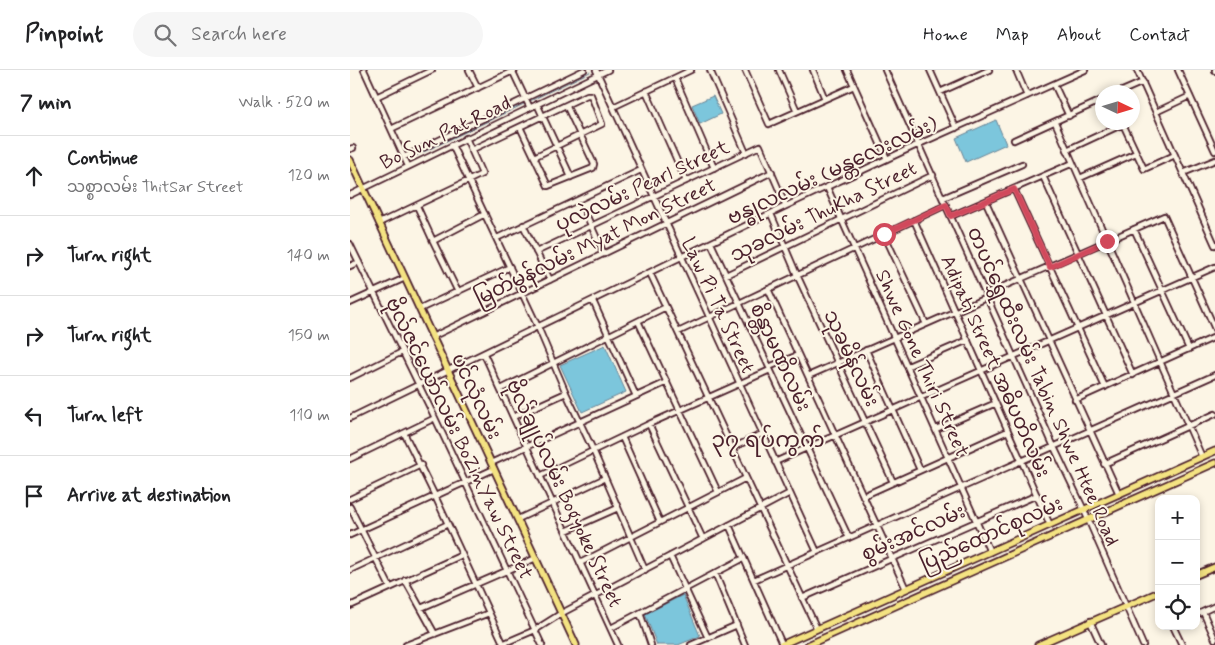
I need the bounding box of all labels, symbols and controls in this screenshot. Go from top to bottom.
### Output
search box [133,12,483,57]
text: Pinpoint [25,19,103,50]
icon: search [151,21,179,49]
text: Search here [191,22,287,47]
text: Home [923,23,968,47]
text: Map [996,23,1029,47]
text: About [1057,23,1101,47]
text: Contact [1129,23,1190,47]
north arrow [1095,85,1140,130]
text: 7 min [20,89,72,117]
street label: Bo Sun Pat Road [376,90,516,177]
text: Walk · 520 m [238,92,330,113]
street label: ဗန္ဓုလလမ်း (မန္တလေးလမ်း) [722,109,943,233]
street label: ပုလဲလမ်း Pearl Street [550,132,735,240]
text: Continue [67,146,138,171]
street label: သုခလမ်း ThuKha Street [725,154,922,271]
icon: ahead [20,162,48,190]
text: 120 m [288,165,330,186]
street label: မြတ်မွန်လမ်း Myat Mon Street [469,170,721,314]
text: သစ္စာလမ်း ThitSar Street [67,177,244,198]
street label: တပင်ရွှေထီးလမ်း Tabin Shwe Htee Road [959,222,1127,551]
route start [873,223,896,246]
route end [1096,230,1119,253]
street label: Law Pi Ta Street [674,233,761,378]
icon: right [20,242,48,270]
text: Turn right [67,243,151,268]
text: 140 m [286,245,330,266]
street label: Adipati Street အဓိပတိလမ်း [933,250,1058,482]
street label: Shwe Gone Thiri Street [868,266,975,462]
street label: ဗိုလ်ဇင်ယော်လမ်း BoZinYaw Street [377,292,541,585]
street label: စိန္တာမဏိလမ်း [742,298,818,417]
street label: သုခမိန်လမ်း [815,305,887,412]
icon: right [20,322,48,350]
text: Turn right [67,323,151,348]
text: 150 m [288,325,330,346]
street label: ပင်လုံလမ်း [442,348,509,445]
street label: ဗိုလ်ချုပ်လမ်း Bogyoke Street [497,374,630,613]
icon: left [20,402,48,430]
text: Turn left [67,403,143,428]
text: 110 m [289,405,330,426]
district label: ၃၇ ရပ်ကွက် [711,424,825,457]
icon: arrive [20,482,48,510]
text: Arrive at destination [67,483,231,508]
street label: ပြည်ထောင်စုလမ်း [915,489,1068,580]
map controls [1155,495,1200,630]
button: + [1155,495,1200,540]
street label: စွမ်းအင်လမ်း [856,497,970,569]
button: − [1155,540,1200,585]
button: locate [1155,585,1200,630]

